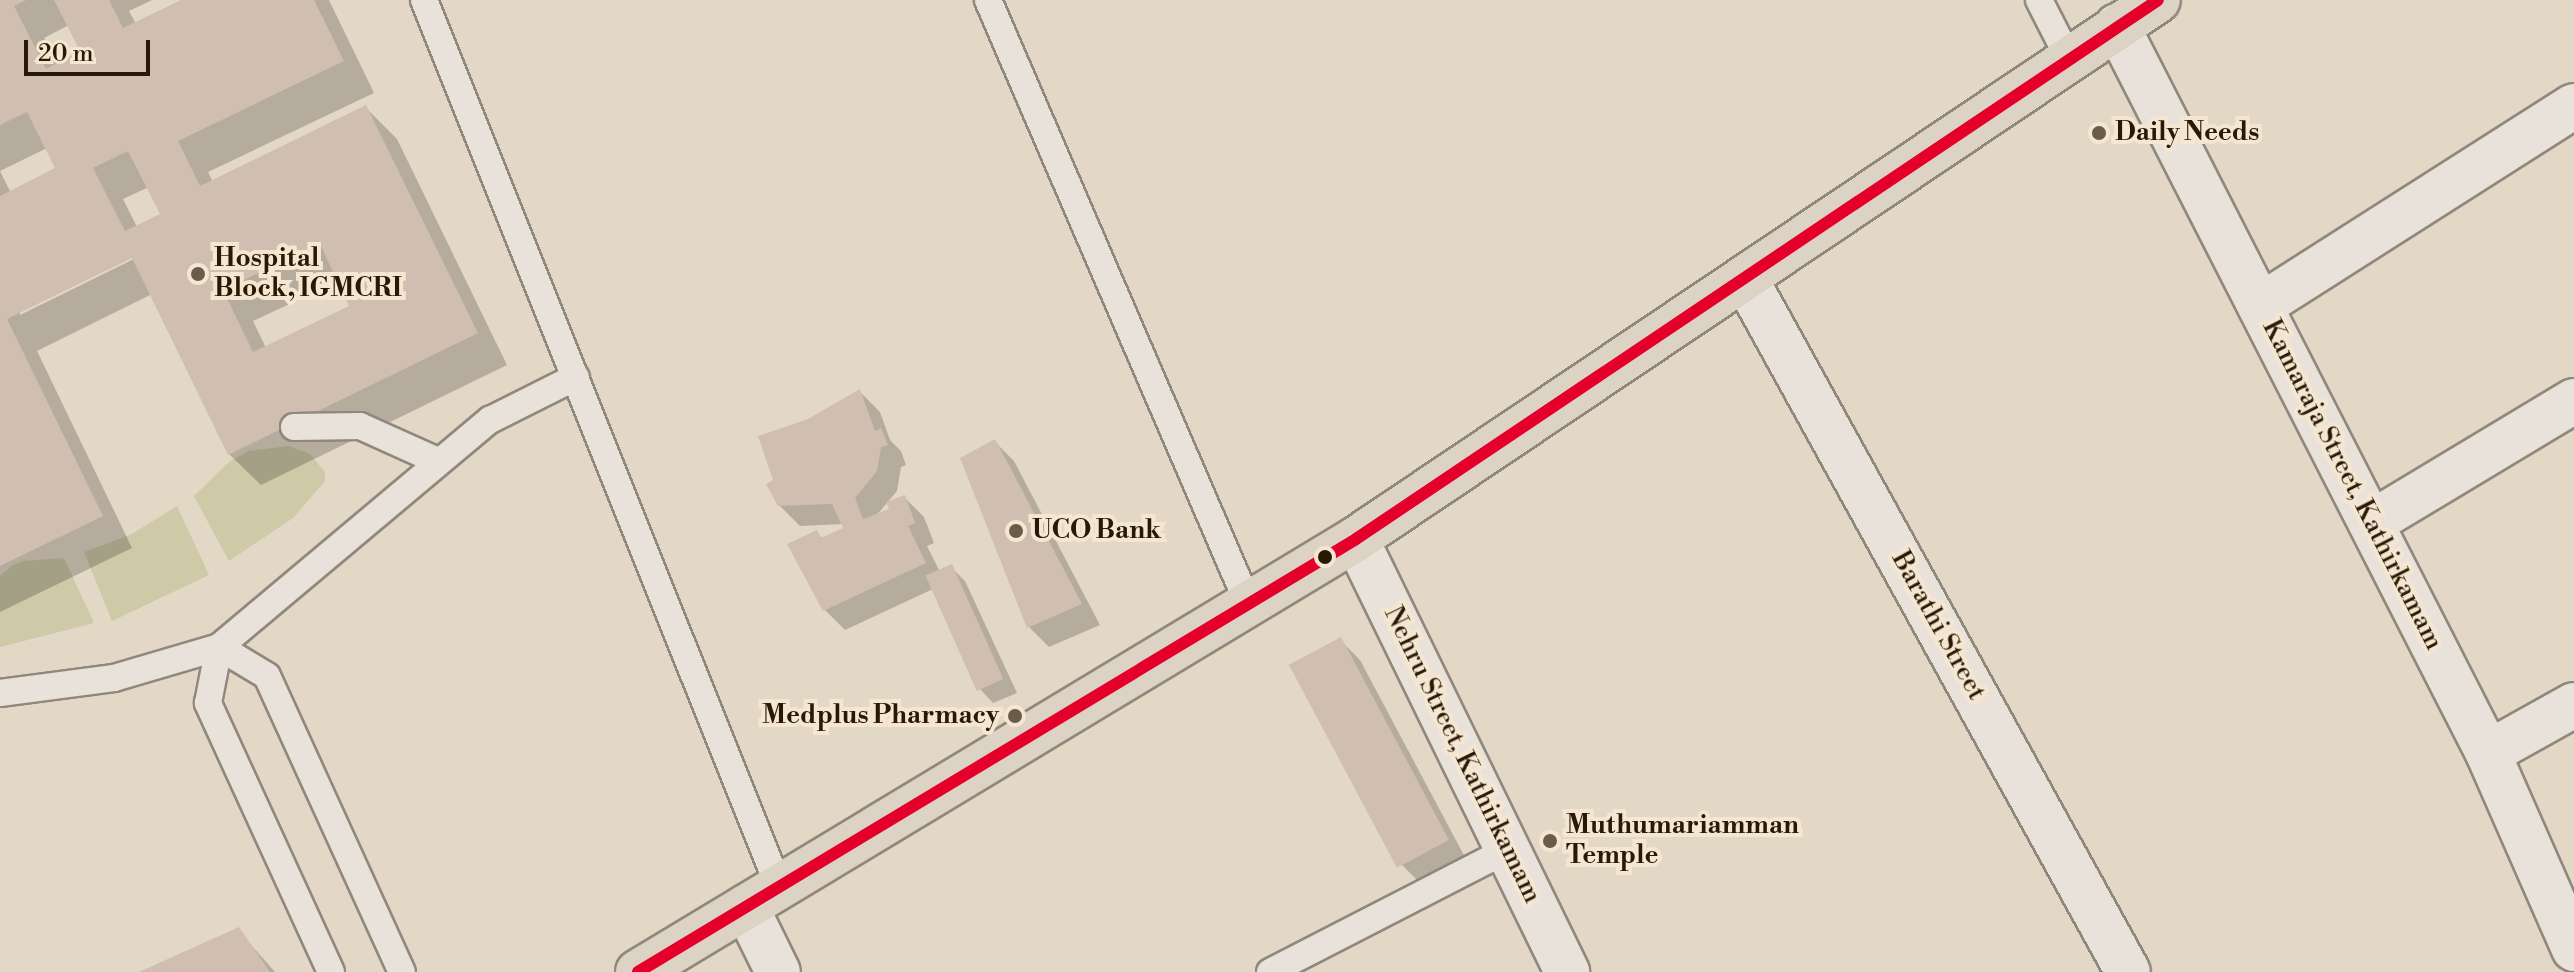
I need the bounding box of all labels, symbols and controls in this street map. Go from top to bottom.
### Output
scale bar [28,24,154,74]
text: 20 m [38,39,94,69]
place label: Daily Needs [2115,117,2259,149]
marker: Daily Needs [2090,124,2108,142]
place label: Hospital Block, IGMCRI [214,243,402,304]
marker: Hospital Block, IGMCRI [189,265,207,283]
street label: Kamaraja Street, Kathirkamam [2255,315,2449,655]
place label: UCO Bank [1032,515,1161,547]
marker: UCO Bank [1007,522,1025,540]
street label: Barathi Street [1884,546,1992,706]
unlabelled marker [1317,549,1333,565]
street label: Nehru Street, Kathirkamam [1377,602,1547,908]
place label: Medplus Pharmacy [762,700,999,732]
marker: Medplus Pharmacy [1006,707,1024,725]
place label: Muthumariamman Temple [1566,810,1799,872]
marker: Muthumariamman Temple [1541,832,1559,850]

